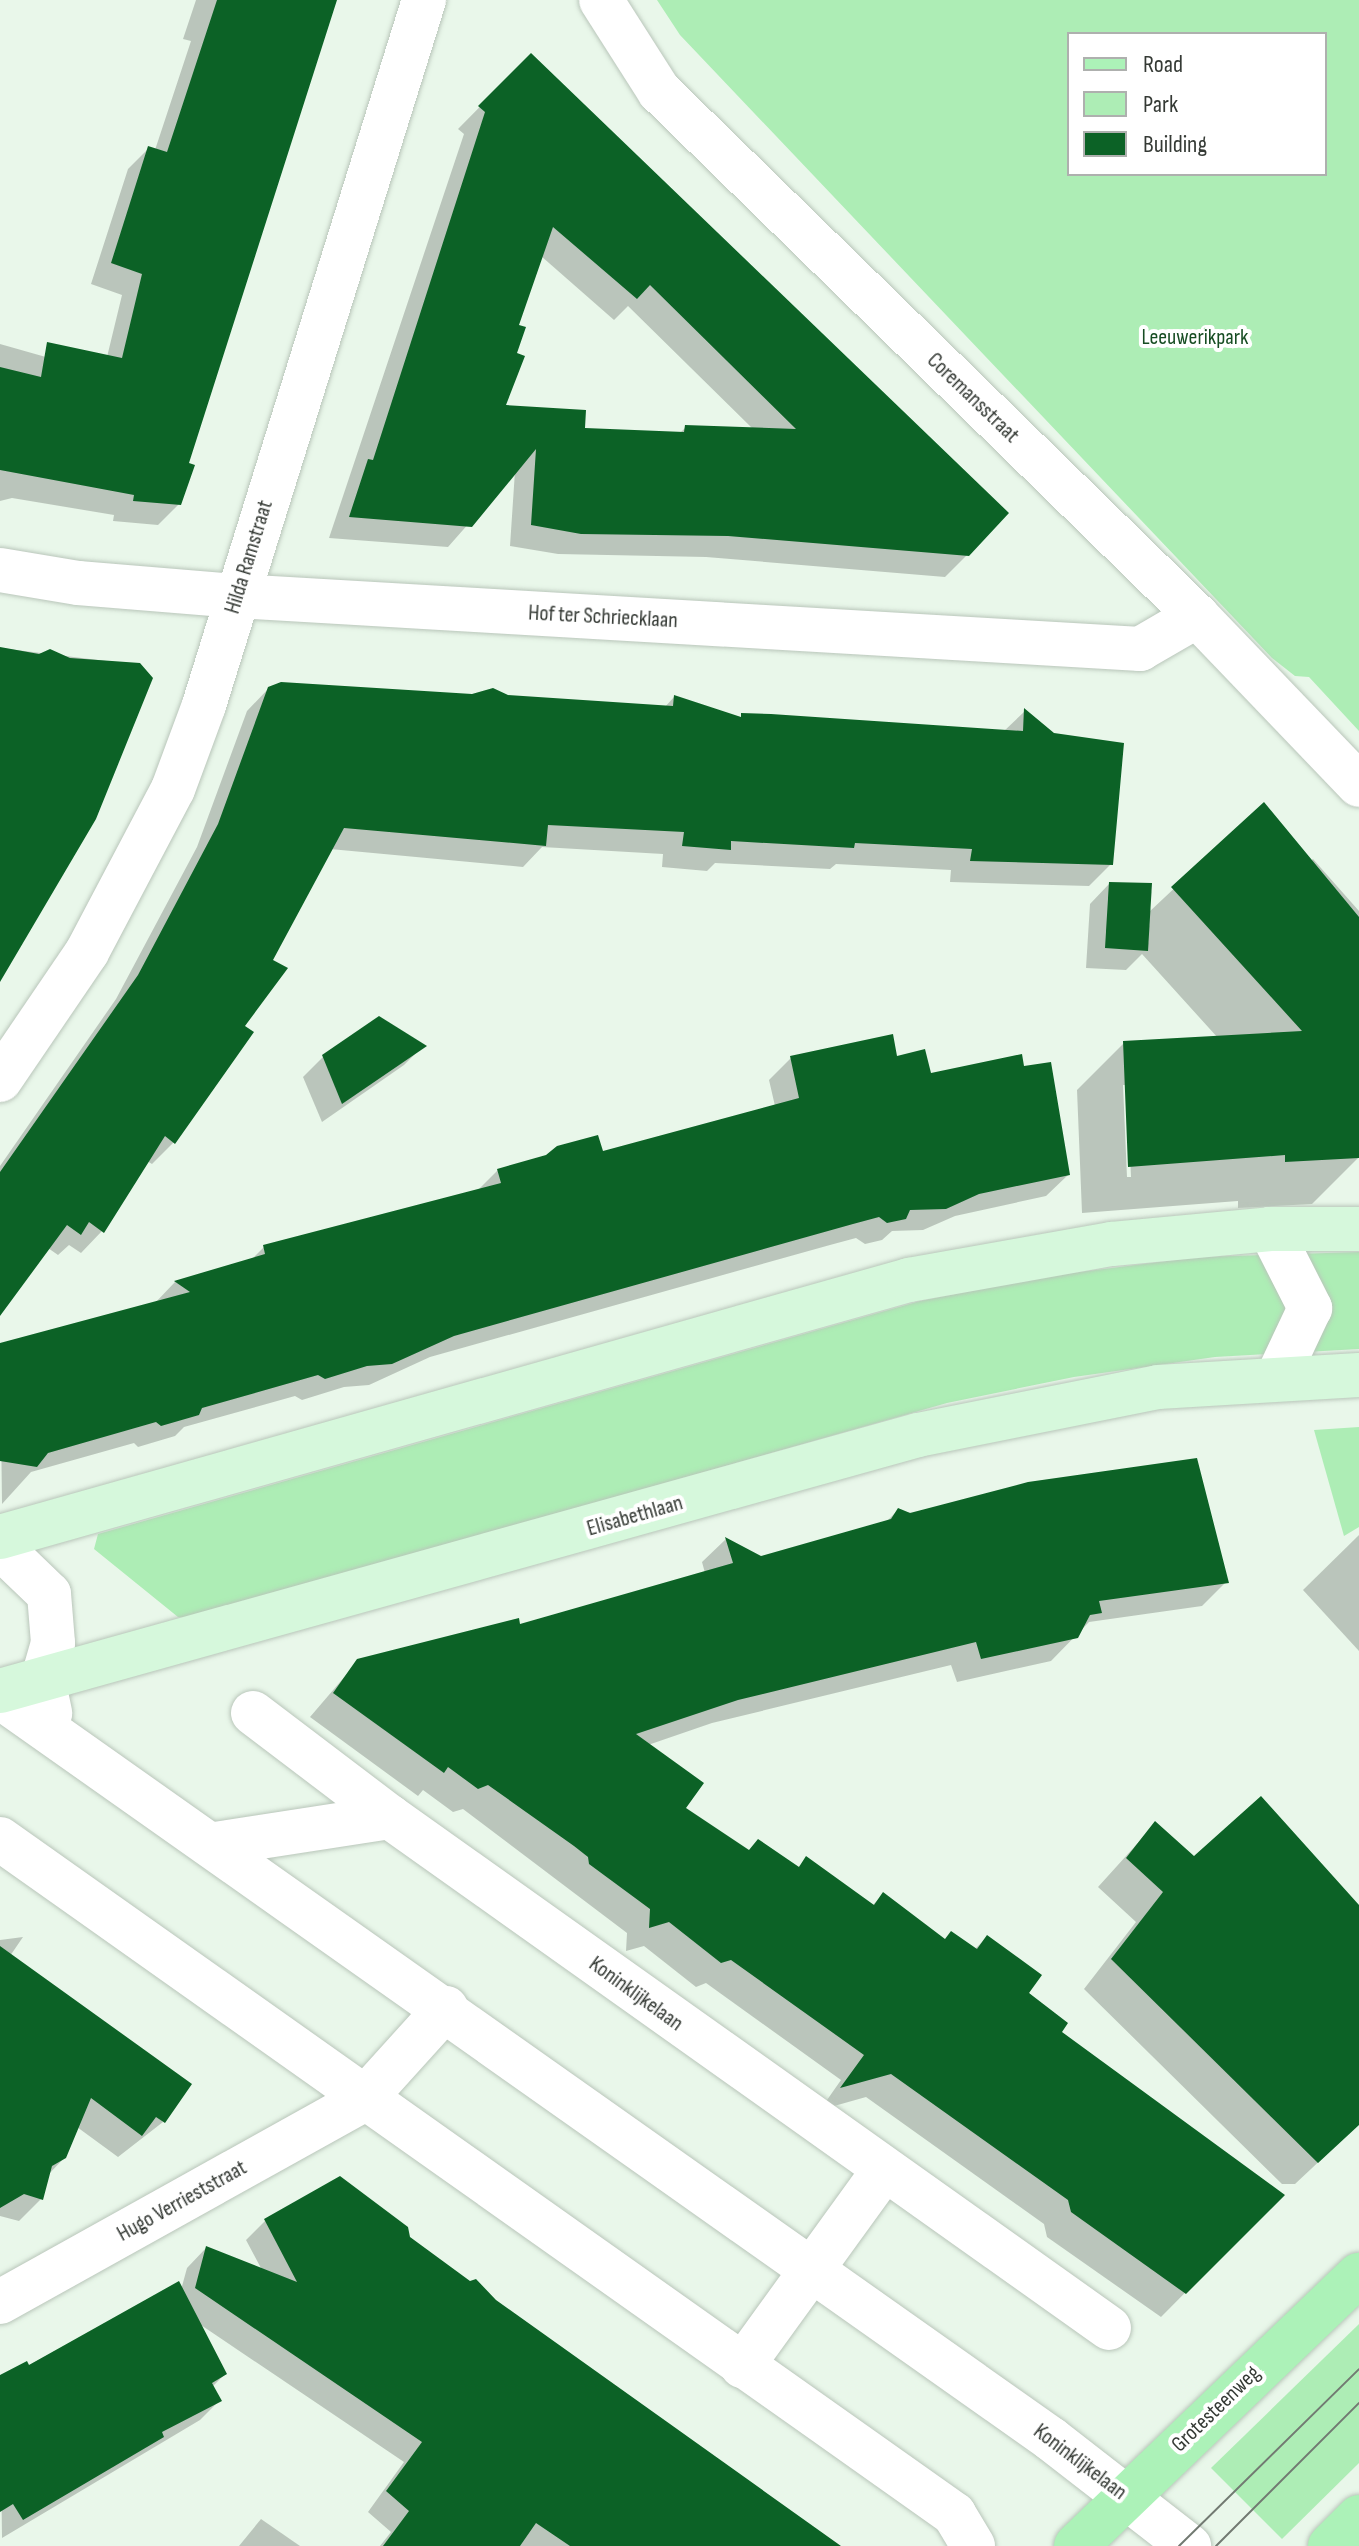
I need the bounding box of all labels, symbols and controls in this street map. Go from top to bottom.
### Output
legend [1067,32,1327,176]
text: Road [1143,50,1183,79]
text: Park [1143,90,1178,119]
text: Building [1143,130,1207,159]
park label: Leeuwerikpark [1142,325,1248,351]
street label: Coremansstraat [921,347,1025,449]
street label: Hilda Ramstraat [219,497,279,617]
street label: Hof ter Schriecklaan [528,600,678,634]
street label: Elisabethlaan [584,1490,686,1542]
street label: Koninklijkelaan [584,1951,688,2037]
street label: Hugo Verrieststraat [113,2155,251,2247]
street label: Grotesteenweg [1166,2360,1266,2458]
street label: Koninklijkelaan [1028,2418,1132,2506]

